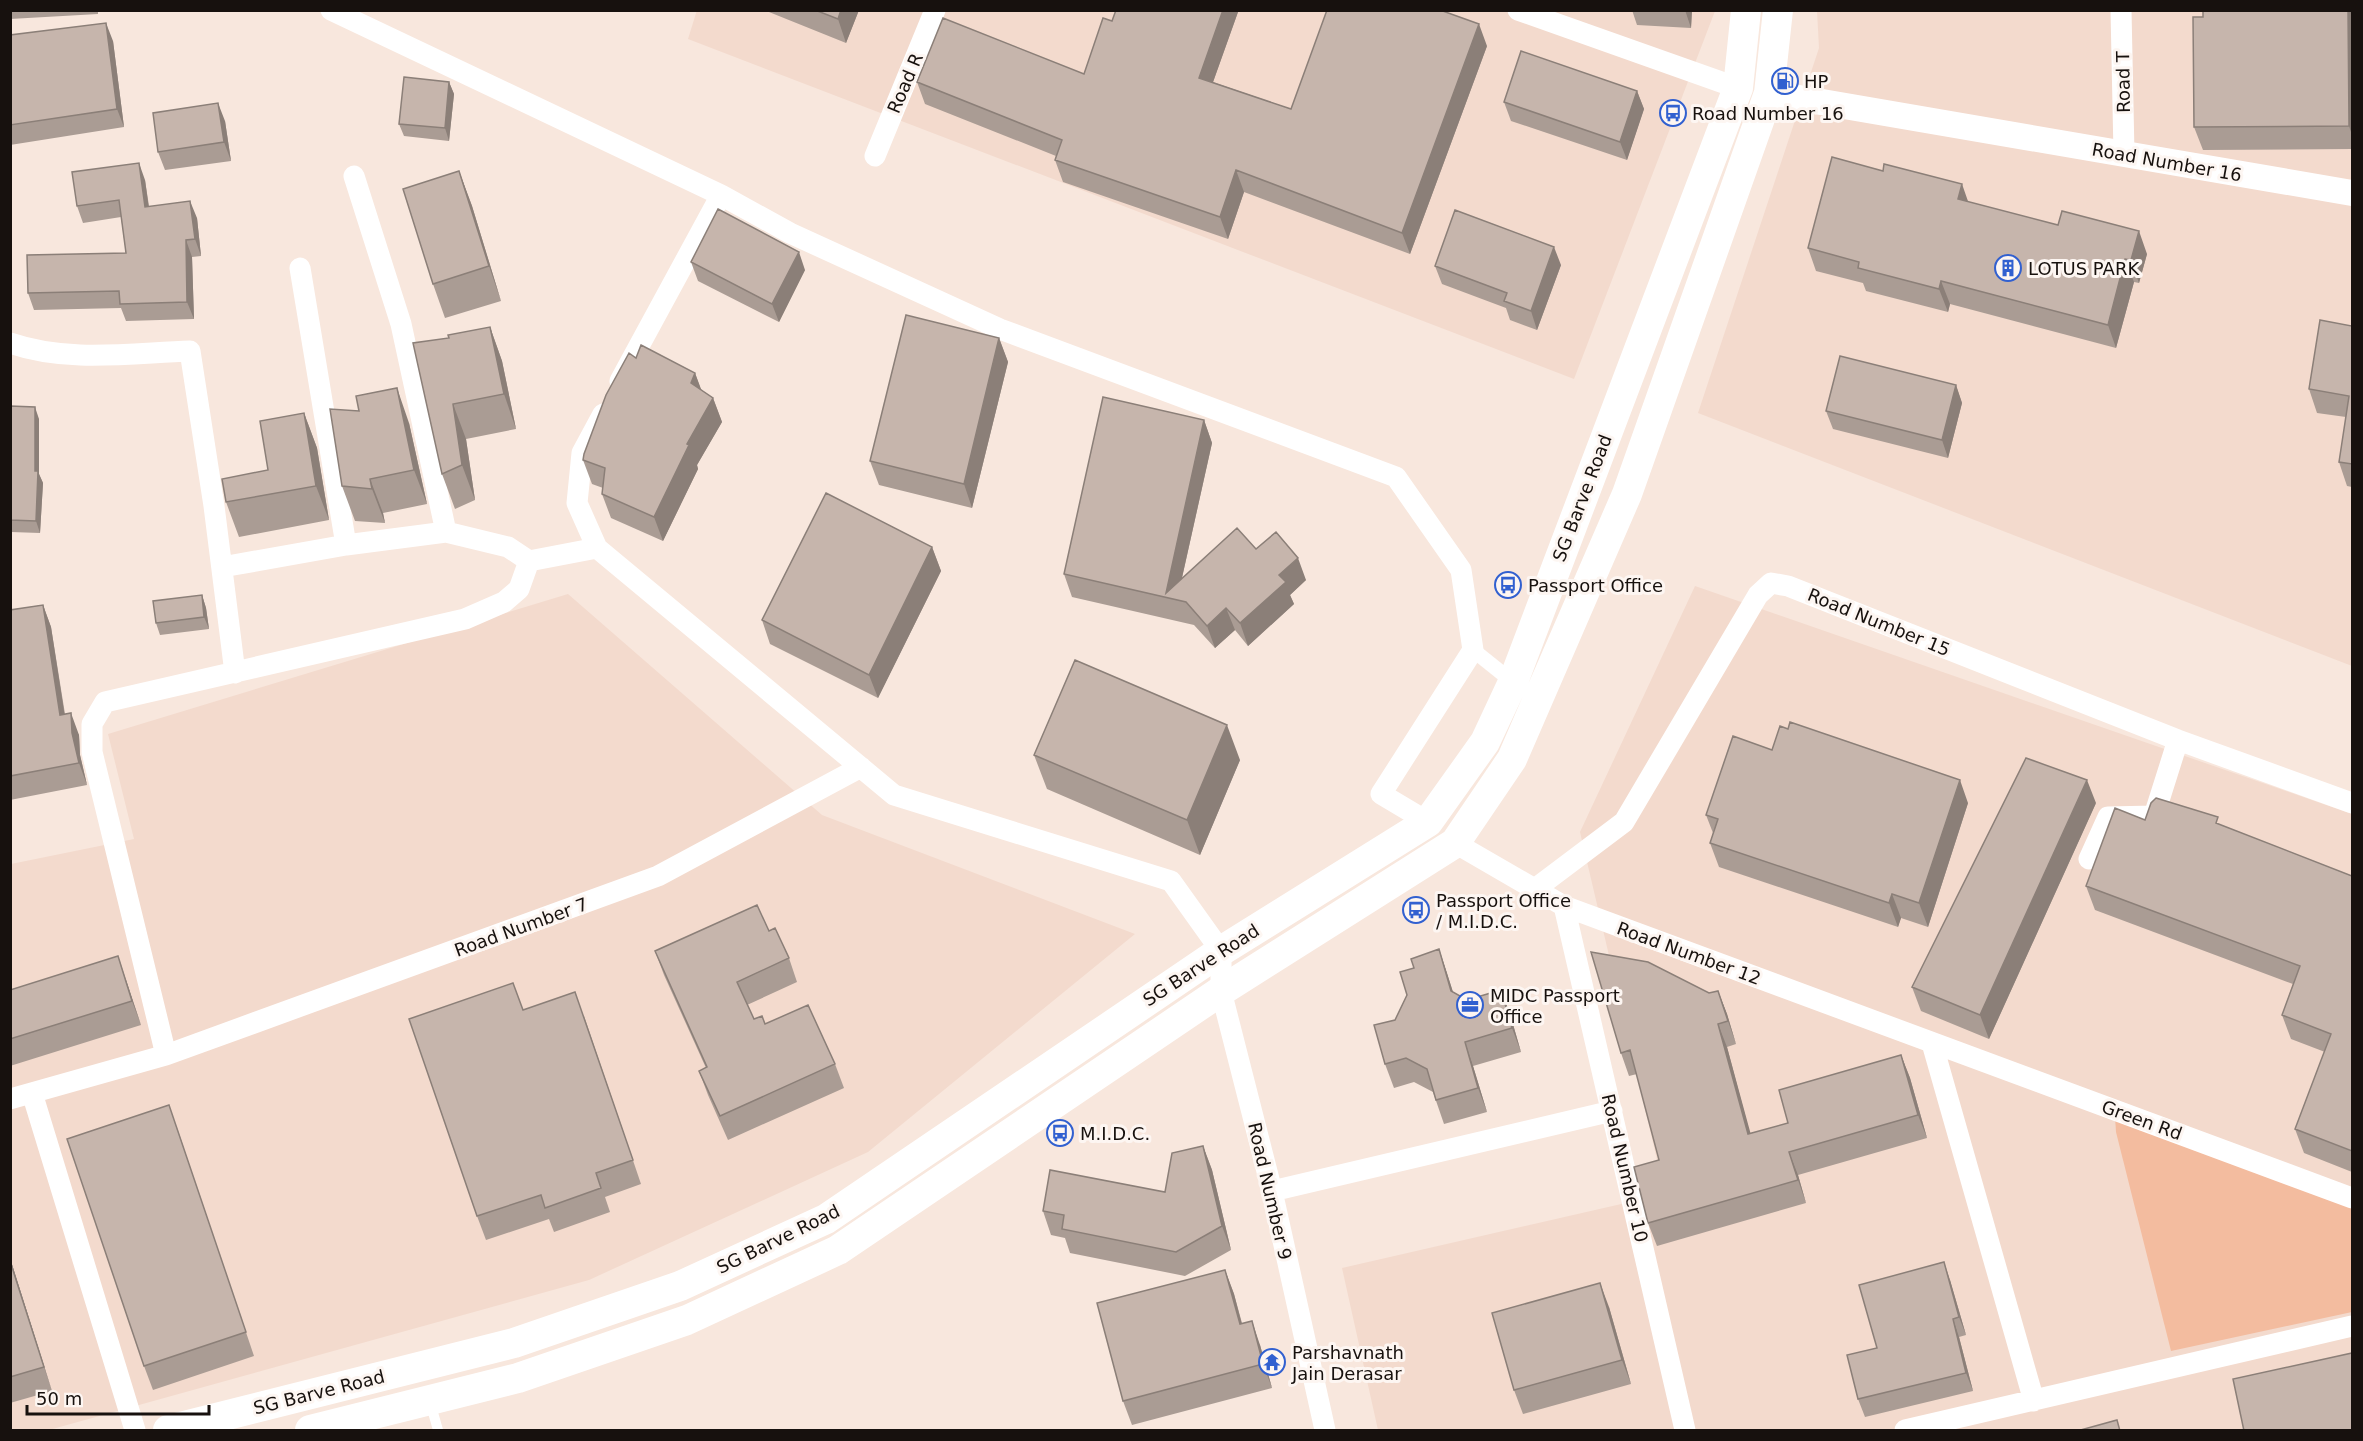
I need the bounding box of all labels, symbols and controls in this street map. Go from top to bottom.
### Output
street label: Road R [883,50,927,116]
street label: Road T [2112,50,2134,113]
fuel station icon: HP [1770,66,1800,96]
place label: HP [1804,71,1829,92]
bus stop icon: Road Number 16 [1658,98,1688,128]
place label: Road Number 16 [1692,103,1844,124]
street label: Road Number 16 [2090,138,2244,186]
building icon: LOTUS PARK [1993,253,2023,283]
place label: LOTUS PARK [2028,258,2140,279]
street label: SG Barve Road [1548,431,1616,565]
bus stop icon: Passport Office [1493,570,1523,600]
place label: Passport Office [1528,575,1663,596]
street label: Road Number 15 [1805,584,1953,660]
place label: Passport Office / M.I.D.C. [1436,890,1571,932]
street label: Road Number 7 [451,893,591,961]
bus stop icon: Passport Office / M.I.D.C. [1401,895,1431,925]
street label: Road Number 12 [1614,917,1764,989]
street label: SG Barve Road [1139,920,1263,1010]
place label: MIDC Passport Office [1490,985,1620,1027]
office icon: MIDC Passport Office [1455,990,1485,1020]
street label: Road Number 10 [1598,1092,1652,1244]
street label: Green Rd [2099,1096,2185,1144]
bus stop icon: M.I.D.C. [1045,1118,1075,1148]
street label: Road Number 9 [1244,1120,1296,1262]
place label: M.I.D.C. [1080,1123,1150,1144]
street label: SG Barve Road [713,1200,843,1278]
place label: Parshavnath Jain Derasar [1291,1342,1404,1384]
temple icon: Parshavnath Jain Derasar [1257,1347,1287,1377]
street label: SG Barve Road [251,1366,387,1418]
scale bar [27,1378,208,1416]
text: 50 m [36,1388,82,1409]

